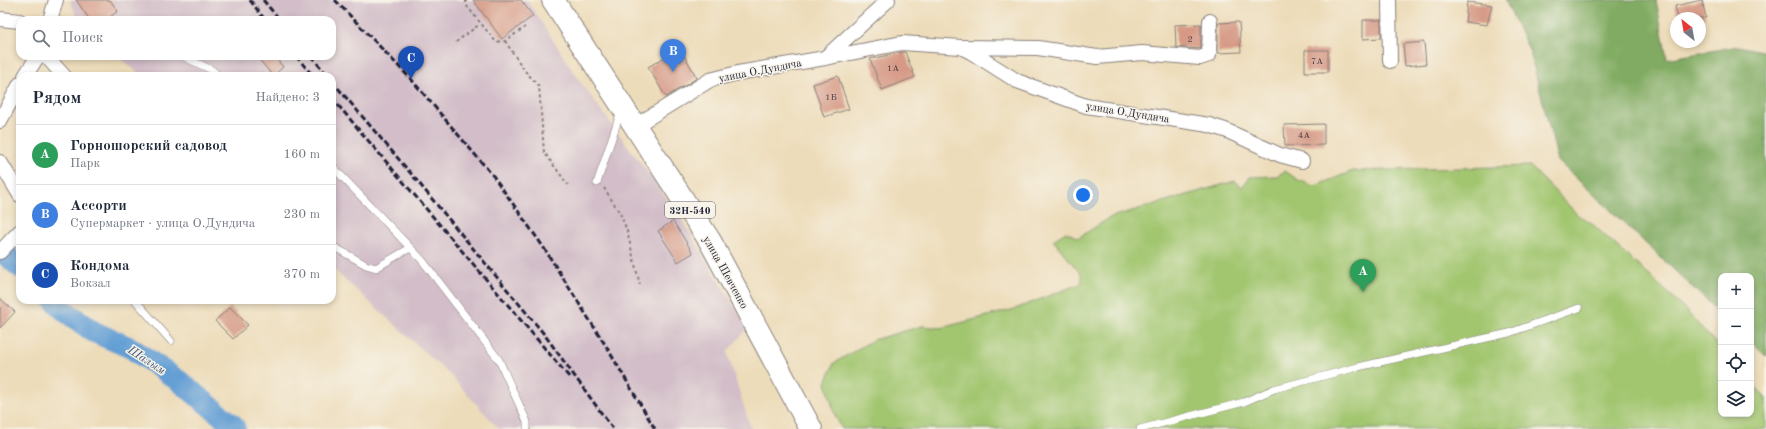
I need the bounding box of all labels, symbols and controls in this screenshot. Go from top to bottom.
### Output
north arrow [1670,12,1706,48]
search box [16,16,336,60]
icon: search [30,27,52,49]
text: Поиск [62,31,103,46]
house number: 2 [1187,35,1193,44]
pin: B [660,39,686,72]
pin: C [398,46,424,79]
house number: 7А [1311,57,1323,66]
street label: улица О.Дундича [718,58,803,85]
house number: 1А [887,64,899,73]
text: Рядом [32,90,81,107]
text: Найдено: 3 [256,91,320,104]
house number: 1Б [825,93,837,102]
street label: улица О.Дундича [1085,101,1171,126]
house number: 4А [1298,131,1310,140]
text: Горношорский садовод [70,139,227,154]
text: A [40,148,50,161]
text: 160 m [283,148,320,161]
text: Парк [70,157,100,170]
your location [1073,185,1093,205]
text: Ассорти [70,199,127,214]
road number: 32Н-540 [665,202,715,218]
text: B [40,208,50,221]
text: 230 m [283,208,320,221]
text: Супермаркет · улица О.Дундича [70,217,255,230]
street label: улица Шевченко [700,235,749,311]
text: Кондома [70,259,130,274]
pin: A [1350,259,1376,292]
text: C [41,268,49,281]
text: 370 m [283,268,320,281]
map controls [1718,273,1754,417]
button: + [1718,273,1754,309]
text: Вокзал [70,277,111,290]
button: − [1718,309,1754,345]
water label: Шалым [125,344,167,377]
button: locate [1718,345,1754,381]
button: layers [1718,381,1754,417]

